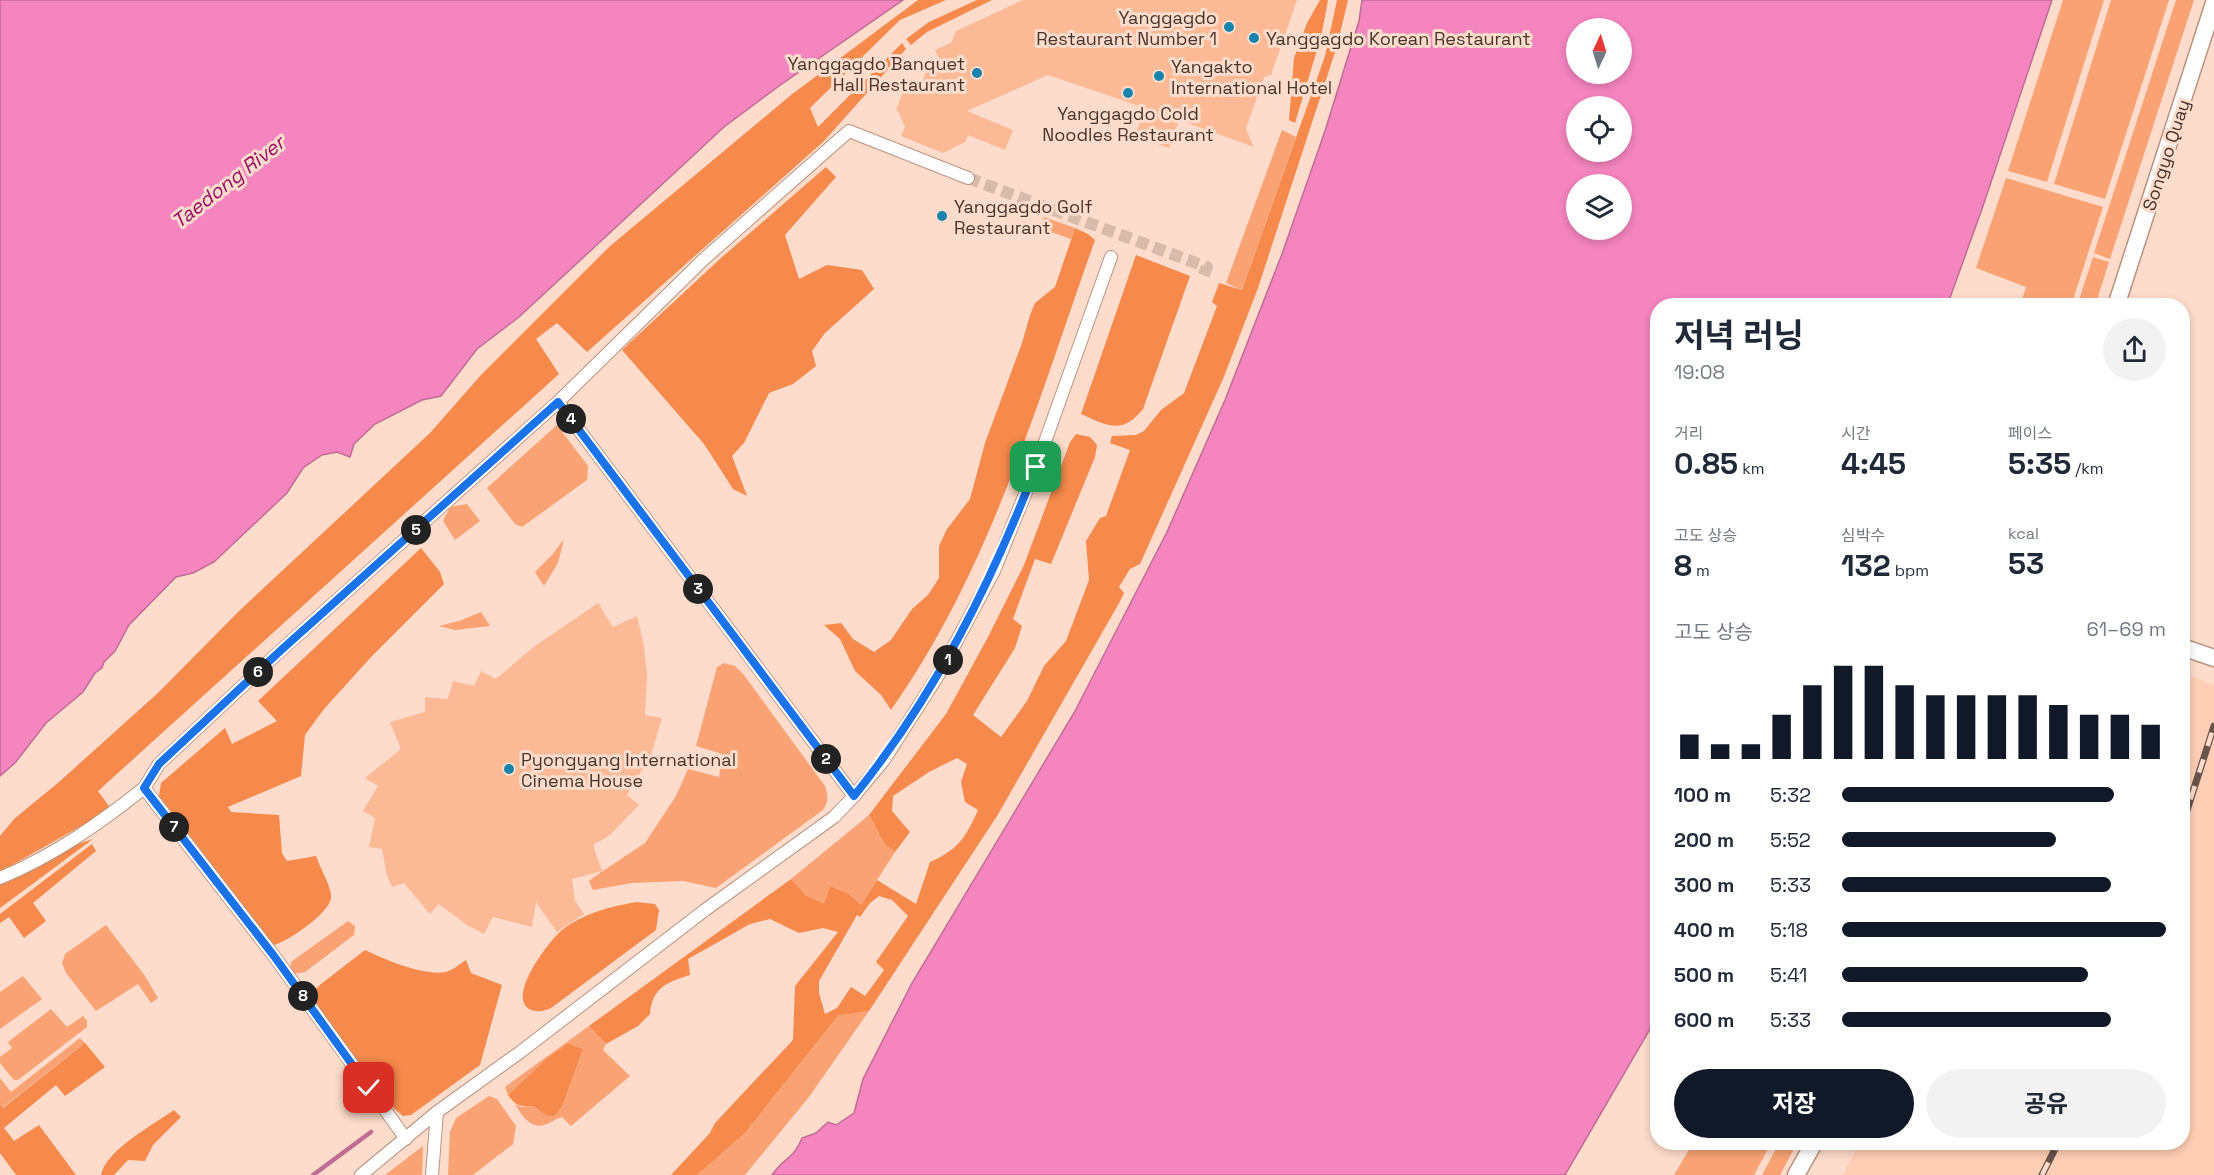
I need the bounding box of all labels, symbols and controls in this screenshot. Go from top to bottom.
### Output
place label: Yanggagdo Restaurant Number 1 [1036,6,1217,50]
north arrow [1566,18,1632,84]
map controls [1566,18,1632,240]
marker: Yanggagdo Restaurant Number 1 [1222,20,1236,34]
place label: Yanggagdo Korean Restaurant [1266,27,1530,50]
marker: Yanggagdo Korean Restaurant [1247,31,1261,45]
place label: Yanggagdo Banquet Hall Restaurant [788,52,965,96]
place label: Yangakto International Hotel [1171,55,1332,99]
marker: Yanggagdo Banquet Hall Restaurant [970,66,984,80]
marker: Yangakto International Hotel [1152,69,1166,83]
marker: Yanggagdo Cold Noodles Restaurant [1121,86,1135,100]
button: locate [1566,96,1632,162]
street label: Songyo Quay [2137,96,2195,214]
place label: Yanggagdo Cold Noodles Restaurant [1042,102,1214,146]
water label: Taedong River [166,128,291,234]
button: layers [1566,174,1632,240]
place label: Yanggagdo Golf Restaurant [954,195,1092,239]
marker: Yanggagdo Golf Restaurant [935,209,949,223]
text: 저녁 러닝 [1674,315,1804,357]
button: share [2103,318,2166,381]
text: 19:08 [1674,359,1725,385]
pin: 4 [556,404,586,434]
text: 4 [566,408,576,429]
text: 거리 [1674,423,1703,444]
text: 시간 [1841,423,1870,444]
text: 페이스 [2008,423,2052,444]
pin [1010,441,1061,492]
text: 0.85 [1674,444,1738,483]
text: 4:45 [1841,444,1906,483]
text: 5:35 [2008,444,2071,483]
icon: arrive [1019,450,1052,483]
text: km [1738,458,1765,479]
text: /km [2071,458,2104,479]
pin: 5 [401,515,431,545]
text: 5 [411,519,421,540]
text: kcal [2008,523,2039,544]
text: 고도 상승 [1674,525,1737,546]
text: 심박수 [1841,525,1885,546]
text: 53 [2008,544,2044,583]
text: 8 [1674,546,1692,585]
text: 132 [1841,546,1891,585]
text: m [1692,560,1710,581]
text: bpm [1891,560,1929,581]
pin: 3 [683,574,713,604]
text: 3 [693,578,703,599]
text: 61–69 m [2086,616,2166,642]
text: 고도 상승 [1674,619,1753,645]
pin: 1 [933,645,963,675]
text: 1 [944,649,952,670]
pin: 6 [243,657,273,687]
text: 6 [253,661,263,682]
pin: 2 [811,744,841,774]
place label: Pyongyang International Cinema House [521,748,736,792]
text: 2 [821,748,831,769]
marker: Pyongyang International Cinema House [502,762,516,776]
text: 100 m [1674,782,1731,808]
text: 5:32 [1770,782,1811,808]
pin: 7 [159,812,189,842]
text: 7 [170,816,178,837]
text: 200 m [1674,827,1734,853]
text: 5:52 [1770,827,1811,853]
text: 300 m [1674,872,1734,898]
text: 5:33 [1770,872,1811,898]
text: 400 m [1674,917,1735,943]
text: 5:18 [1770,917,1808,943]
text: 500 m [1674,962,1734,988]
text: 5:41 [1770,962,1807,988]
pin: 8 [288,981,318,1011]
text: 8 [298,985,308,1006]
text: 600 m [1674,1007,1734,1033]
text: 5:33 [1770,1007,1811,1033]
pin [343,1062,394,1113]
button: 저장 [1674,1069,1914,1138]
button: 공유 [1926,1069,2166,1138]
icon: check [352,1071,385,1104]

